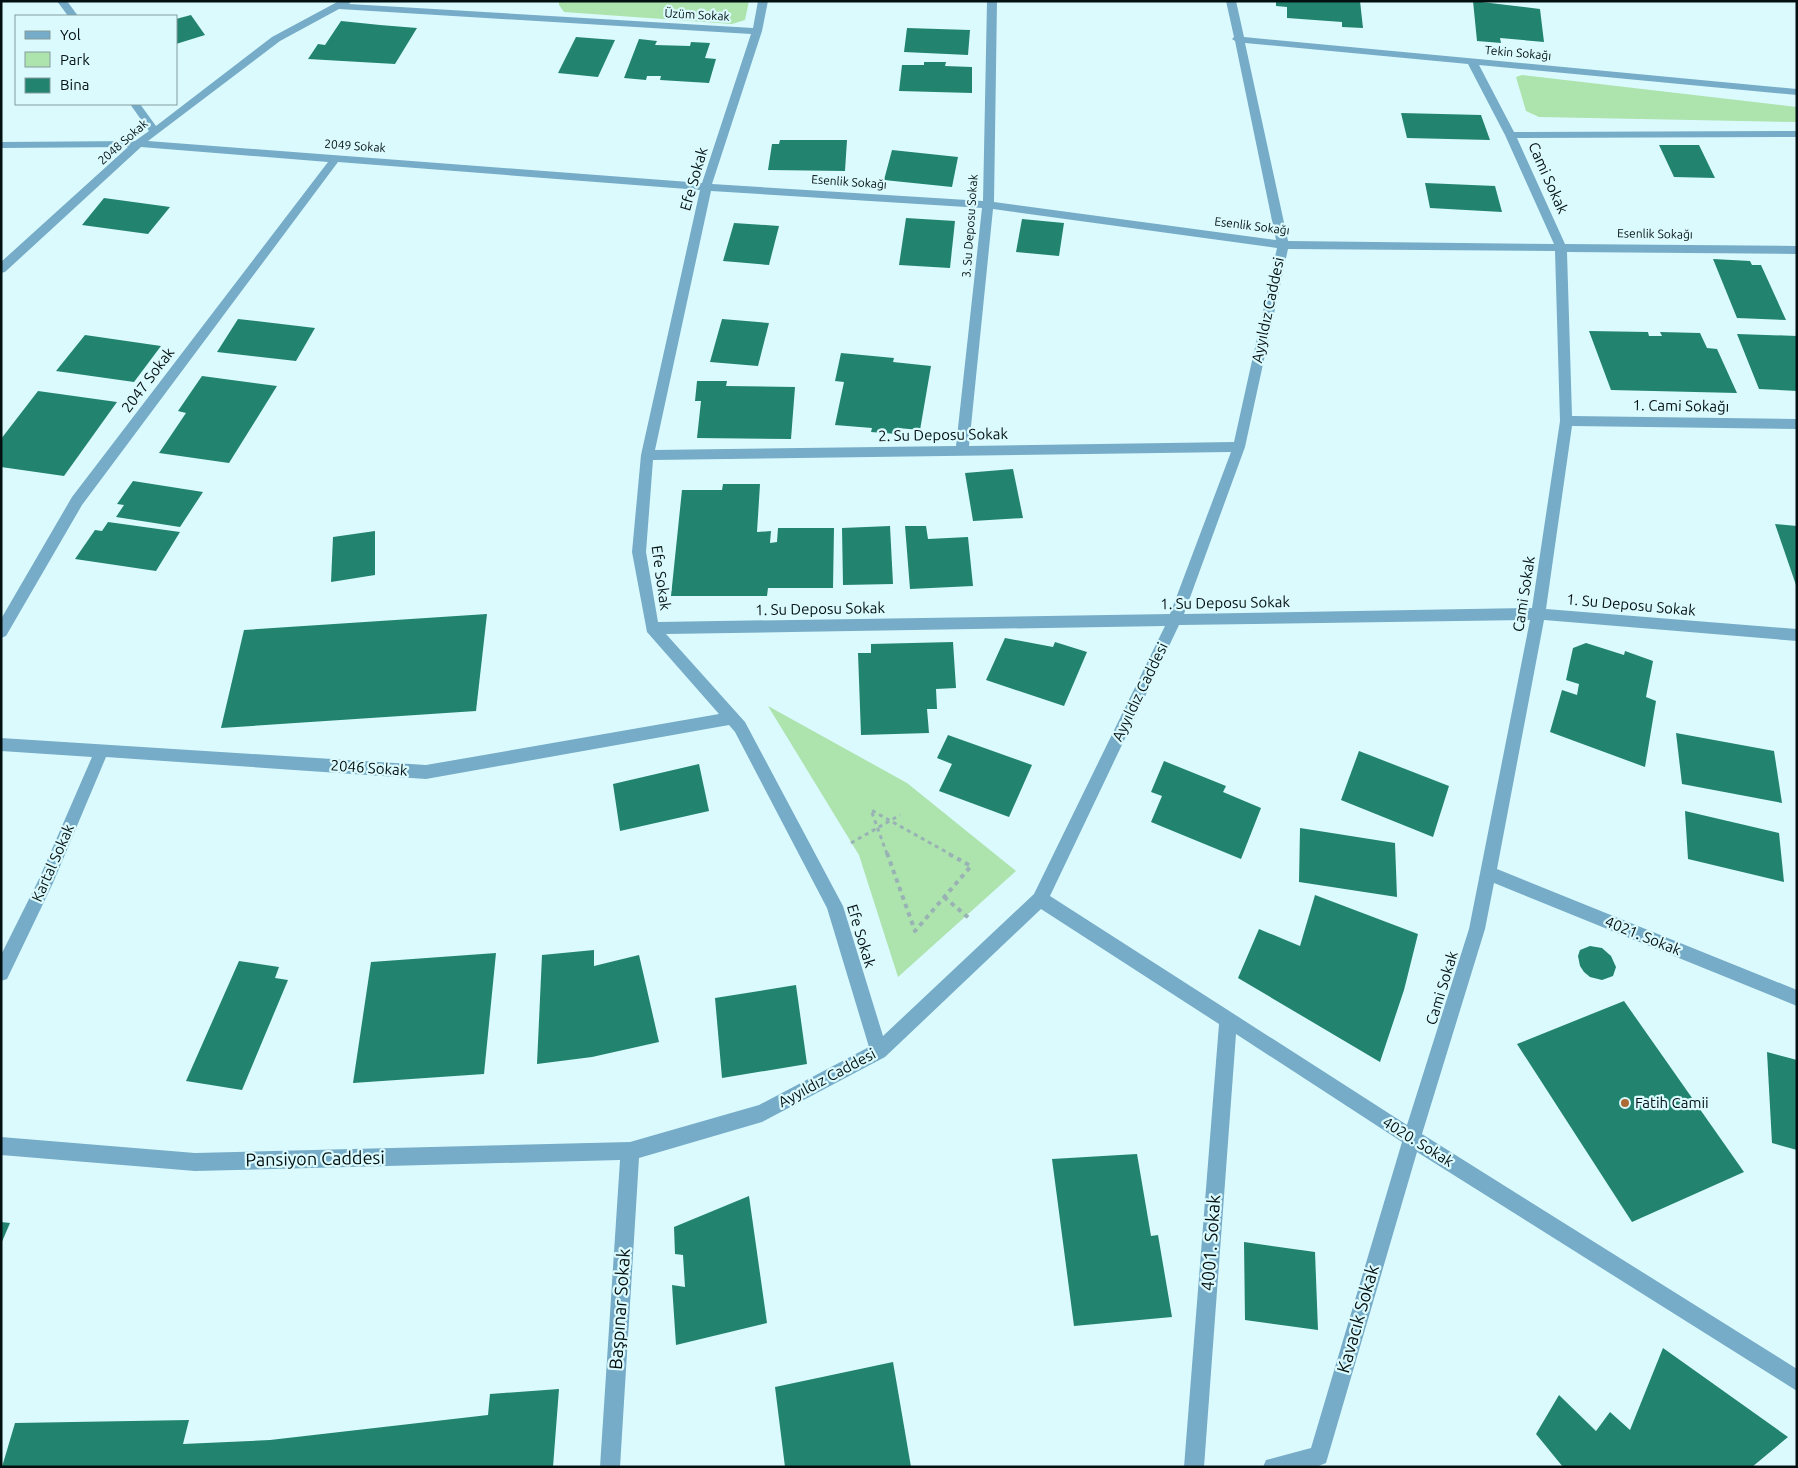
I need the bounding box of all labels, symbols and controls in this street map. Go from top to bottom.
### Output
street label: Üzüm Sokak [664,6,730,23]
legend [15,15,178,105]
text: Yol [60,26,81,43]
street label: Tekin Sokağı [1484,43,1552,62]
text: Park [60,51,90,68]
text: Bina [60,76,89,93]
street label: 2048 Sokak [95,117,150,167]
street label: 2049 Sokak [324,137,386,154]
street label: Cami Sokak [1525,139,1572,217]
street label: Efe Sokak [676,145,711,213]
street label: Esenlik Sokağı [811,172,887,191]
street label: 3. Su Deposu Sokak [959,174,980,278]
street label: Esenlik Sokağı [1214,214,1290,237]
street label: Esenlik Sokağı [1617,226,1693,241]
street label: Ayyıldız Caddesi [1248,255,1287,364]
street label: 2047 Sokak [118,344,178,415]
street label: 1. Cami Sokağı [1633,396,1730,415]
street label: 2. Su Deposu Sokak [878,425,1008,444]
street label: Efe Sokak [649,544,675,612]
street label: Cami Sokak [1509,554,1538,633]
street label: 1. Su Deposu Sokak [1566,590,1697,619]
street label: 1. Su Deposu Sokak [1160,593,1290,612]
street label: 1. Su Deposu Sokak [755,599,885,618]
street label: Ayyıldız Caddesi [1108,640,1171,744]
street label: 2046 Sokak [330,756,408,779]
street label: Kartal Sokak [28,821,77,904]
street label: Efe Sokak [844,902,879,970]
street label: 4021. Sokak [1603,913,1684,959]
street label: Cami Sokak [1422,948,1461,1027]
street label: Ayyıldız Caddesi [775,1045,878,1110]
place label: Fatih Camii [1635,1094,1709,1111]
marker: Fatih Camii [1619,1097,1631,1109]
street label: 4020. Sokak [1380,1113,1457,1170]
street label: Pansiyon Caddesi [245,1147,385,1169]
street label: 4001. Sokak [1197,1194,1223,1292]
street label: Başpınar Sokak [605,1248,633,1370]
street label: Kavacık Sokak [1332,1262,1382,1375]

